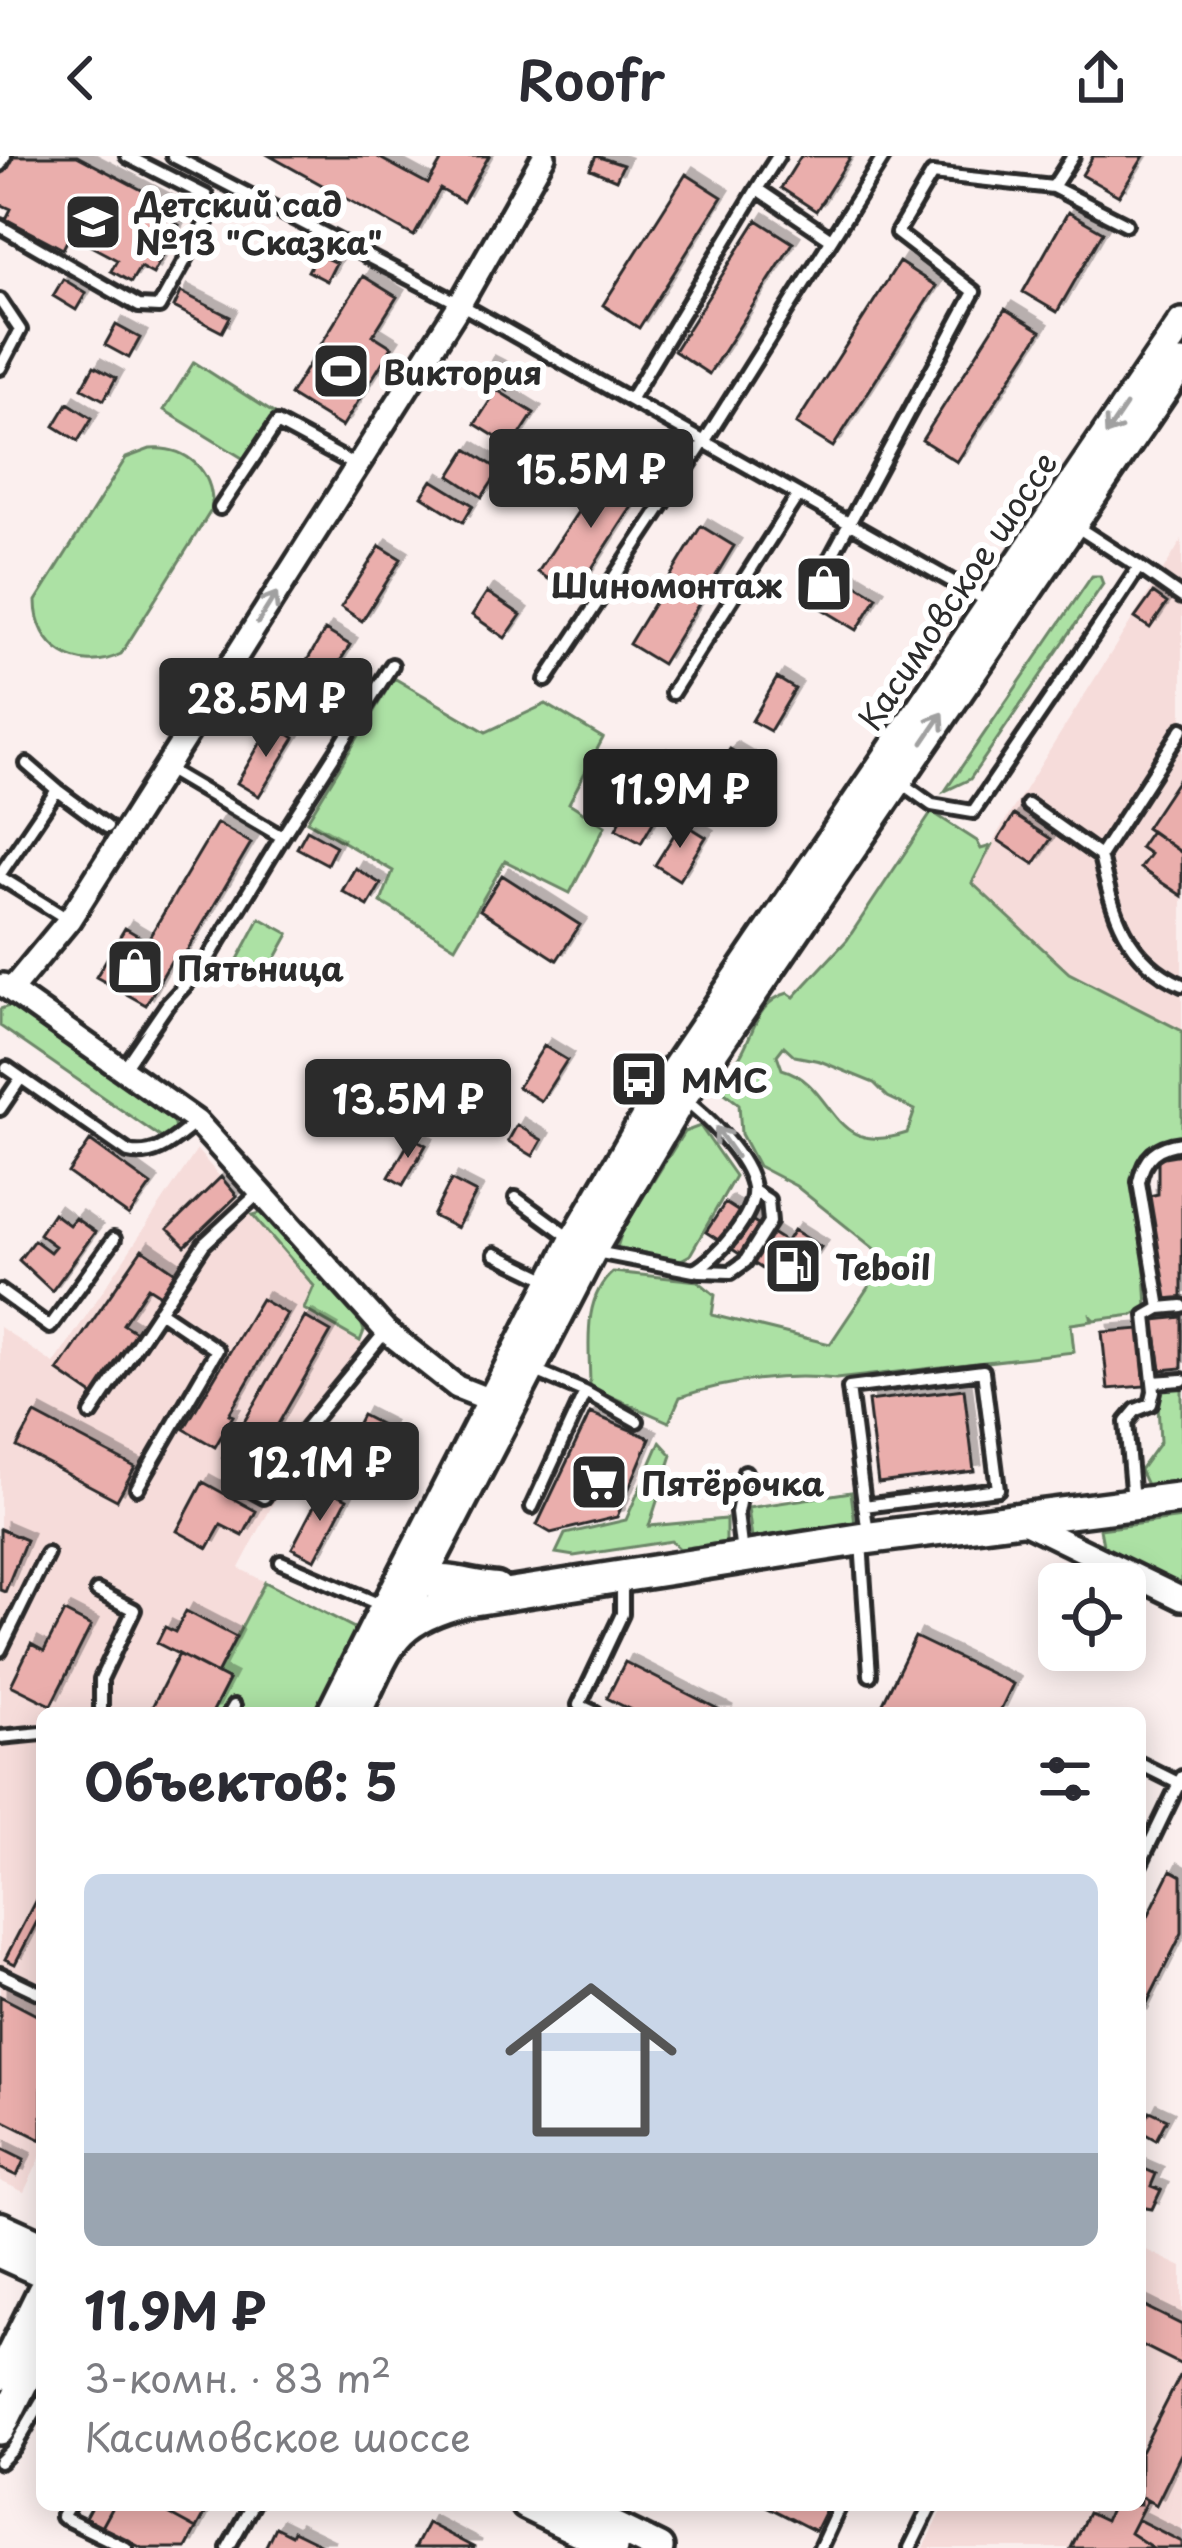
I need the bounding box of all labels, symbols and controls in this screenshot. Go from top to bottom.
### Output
text: Roofr [517,38,665,119]
icon: back [48,45,114,111]
icon: share [1068,45,1134,111]
place label: Детский сад №13 "Сказка" [134,178,382,266]
school or university icon: Детский сад №13 "Сказка" [62,191,124,253]
sports icon: Виктория [310,340,372,402]
place label: Виктория [383,346,542,396]
one-way arrow [1104,402,1129,436]
pin: 15.5M ₽ [480,429,702,531]
text: 15.5M ₽ [516,438,666,497]
street label: Касимовское шоссе [844,440,1068,740]
shop icon: Шиномонтаж [793,553,855,615]
place label: Шиномонтаж [551,559,782,609]
one-way arrow [255,592,279,626]
pin: 28.5M ₽ [155,658,377,760]
text: 28.5M ₽ [186,667,346,726]
one-way arrow [920,711,945,745]
pin: 11.9M ₽ [569,749,791,851]
text: 11.9M ₽ [610,758,750,817]
shop icon: Пятьница [104,936,166,998]
place label: Пятьница [177,942,344,992]
bus stop icon: ММС [608,1048,670,1110]
place label: ММС [681,1054,768,1104]
pin: 13.5M ₽ [297,1059,519,1161]
text: 13.5M ₽ [332,1068,484,1127]
one-way arrow [714,1126,739,1160]
fuel station icon: Teboil [762,1235,824,1297]
place label: Teboil [835,1241,931,1291]
pin: 12.1M ₽ [209,1422,431,1524]
text: 12.1M ₽ [248,1431,392,1490]
supermarket icon: Пятёрочка [568,1451,630,1513]
place label: Пятёрочка [641,1457,825,1507]
map controls [1038,1563,1146,1671]
button: locate [1038,1563,1146,1671]
text: Объектов: 5 [84,1741,398,1818]
icon: filters [1032,1746,1098,1812]
icon: home [483,1952,699,2168]
text: 11.9M ₽ [84,2270,266,2347]
text: 3-комн. · 83 m² [84,2347,391,2406]
text: Касимовское шоссе [84,2406,471,2465]

